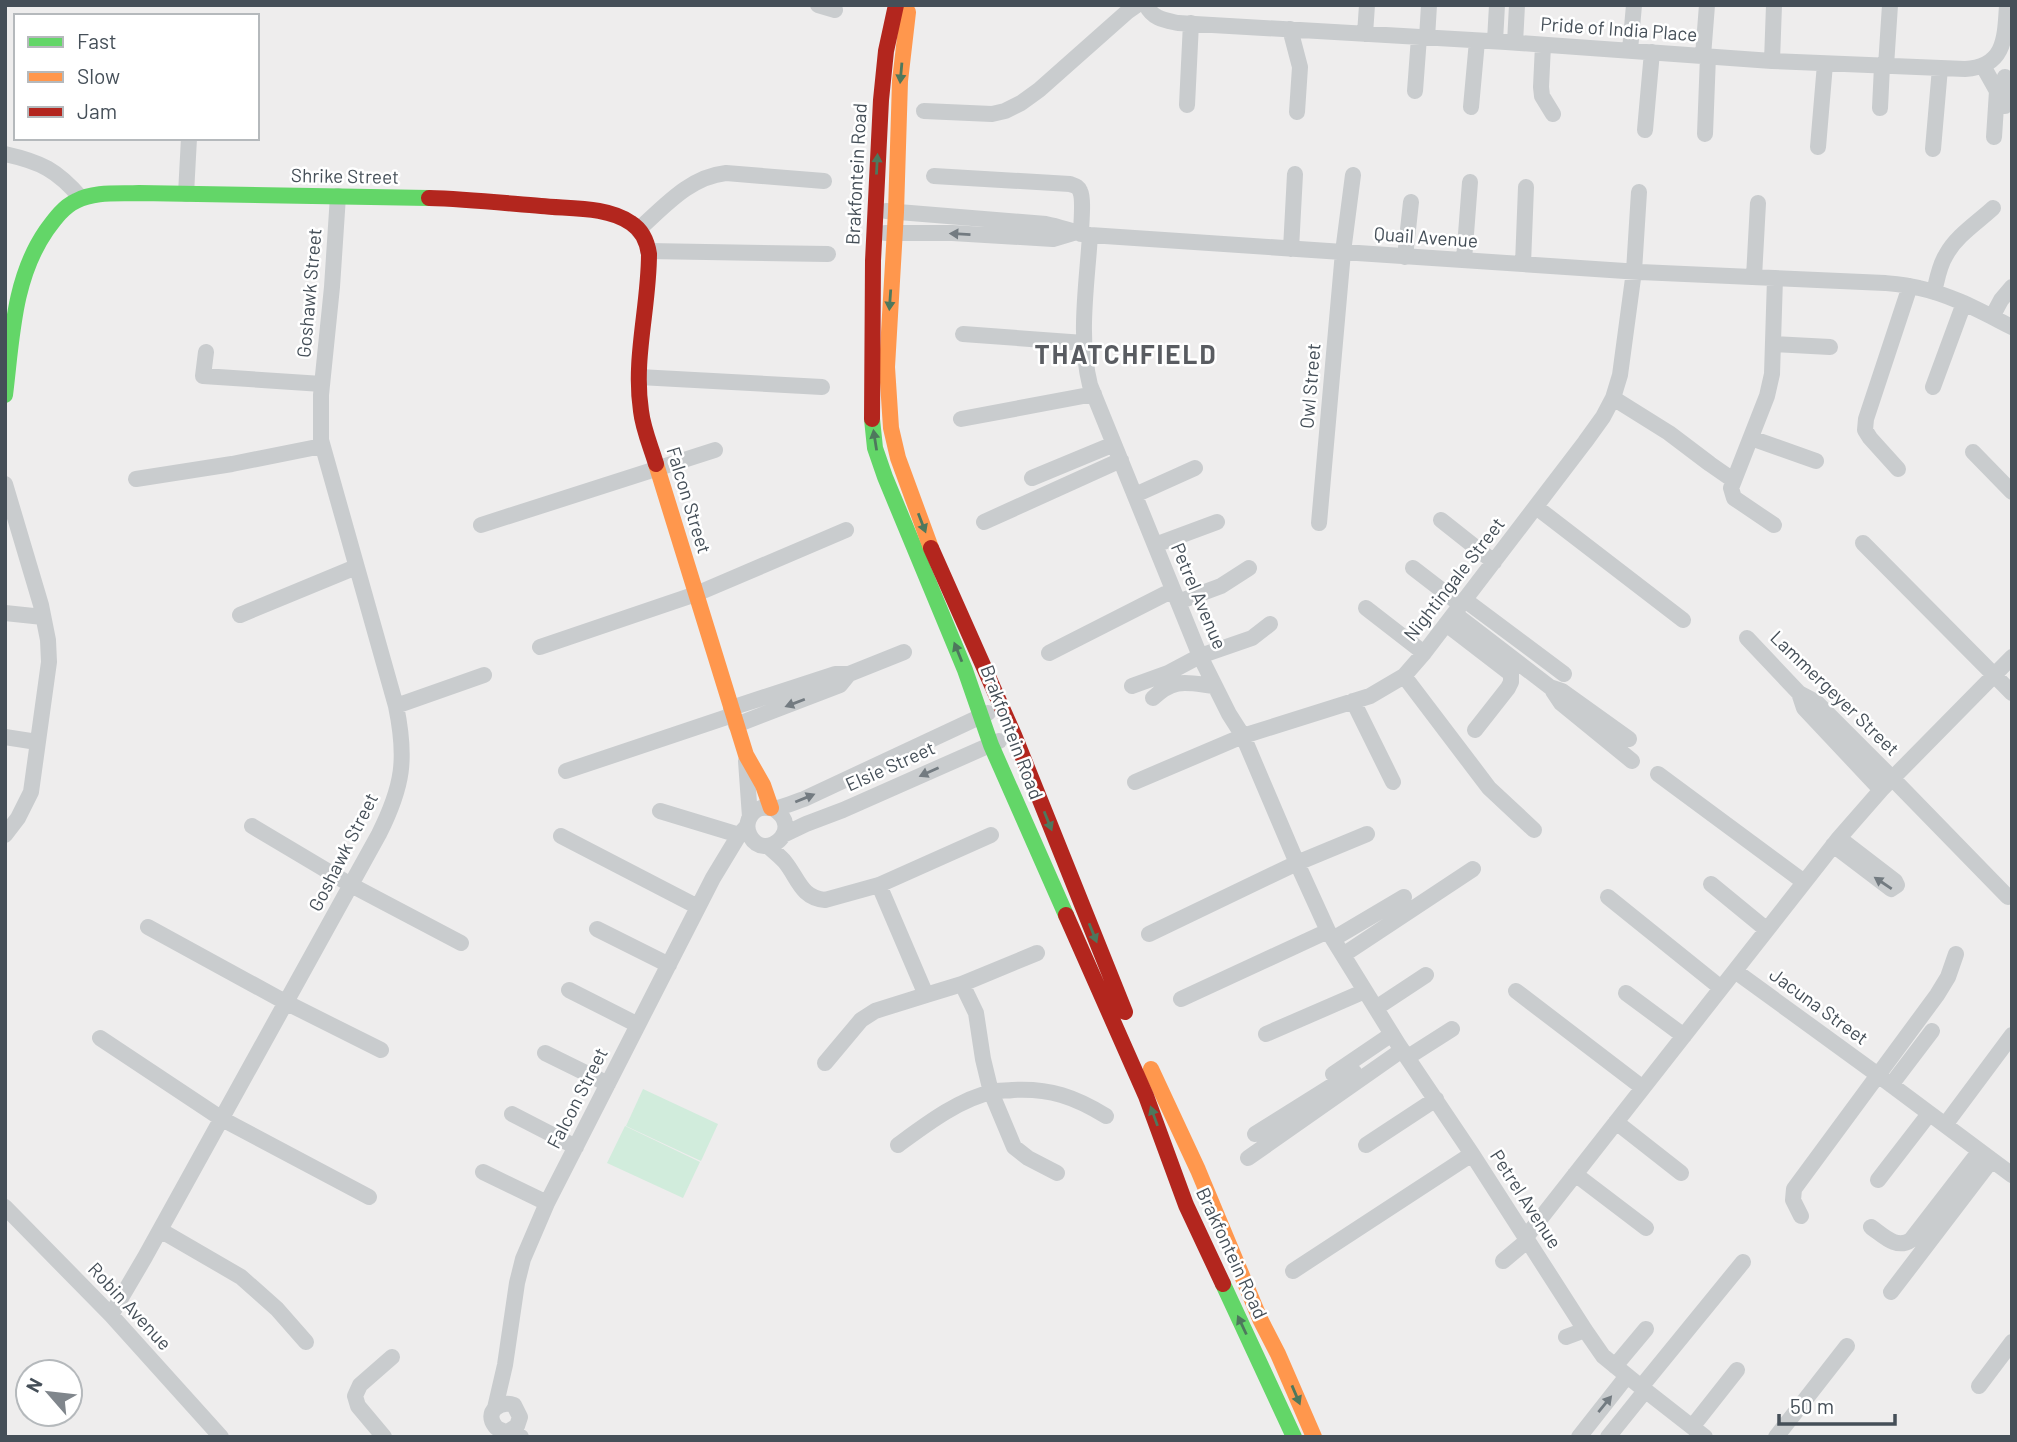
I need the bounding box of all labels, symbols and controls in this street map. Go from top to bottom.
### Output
street label: Pride of India Place [1540,12,1698,45]
legend [14,14,259,140]
text: Fast [77,28,117,53]
one-way arrow [895,62,906,84]
text: Slow [77,63,120,88]
text: Jam [77,98,117,123]
street label: Brakfontein Road [840,102,871,246]
one-way arrow [872,153,883,175]
street label: Shrike Street [291,163,399,188]
street label: Quail Avenue [1373,221,1479,252]
street label: Goshawk Street [291,227,326,359]
one-way arrow [949,228,971,239]
one-way arrow [885,290,896,312]
district label: THATCHFIELD [1035,338,1217,369]
street label: Owl Street [1294,342,1325,430]
one-way arrow [869,429,880,451]
street label: Falcon Street [662,444,717,556]
one-way arrow [916,512,927,533]
street label: Nightingale Street [1398,512,1509,645]
street label: Petrel Avenue [1167,539,1232,652]
street label: Lammergeyer Street [1766,625,1904,760]
one-way arrow [952,642,963,663]
street label: Brakfontein Road [976,661,1049,802]
one-way arrow [784,697,805,708]
street label: Elsie Street [841,736,938,796]
one-way arrow [918,767,939,778]
street label: Goshawk Street [303,789,382,915]
one-way arrow [794,792,815,803]
one-way arrow [1043,810,1054,831]
one-way arrow [1873,876,1893,889]
one-way arrow [1088,923,1099,944]
street label: Jacuna Street [1765,962,1873,1049]
street label: Falcon Street [541,1043,612,1152]
one-way arrow [1148,1106,1159,1127]
street label: Petrel Avenue [1486,1145,1567,1253]
street label: Brakfontein Road [1192,1184,1273,1322]
street label: Robin Avenue [84,1257,177,1354]
one-way arrow [1236,1315,1248,1335]
north arrow [14,1358,84,1428]
text: N [20,1374,47,1396]
scale bar [1779,1382,1895,1426]
one-way arrow [1291,1385,1302,1406]
text: 50 m [1790,1393,1834,1418]
one-way arrow [1598,1396,1613,1414]

